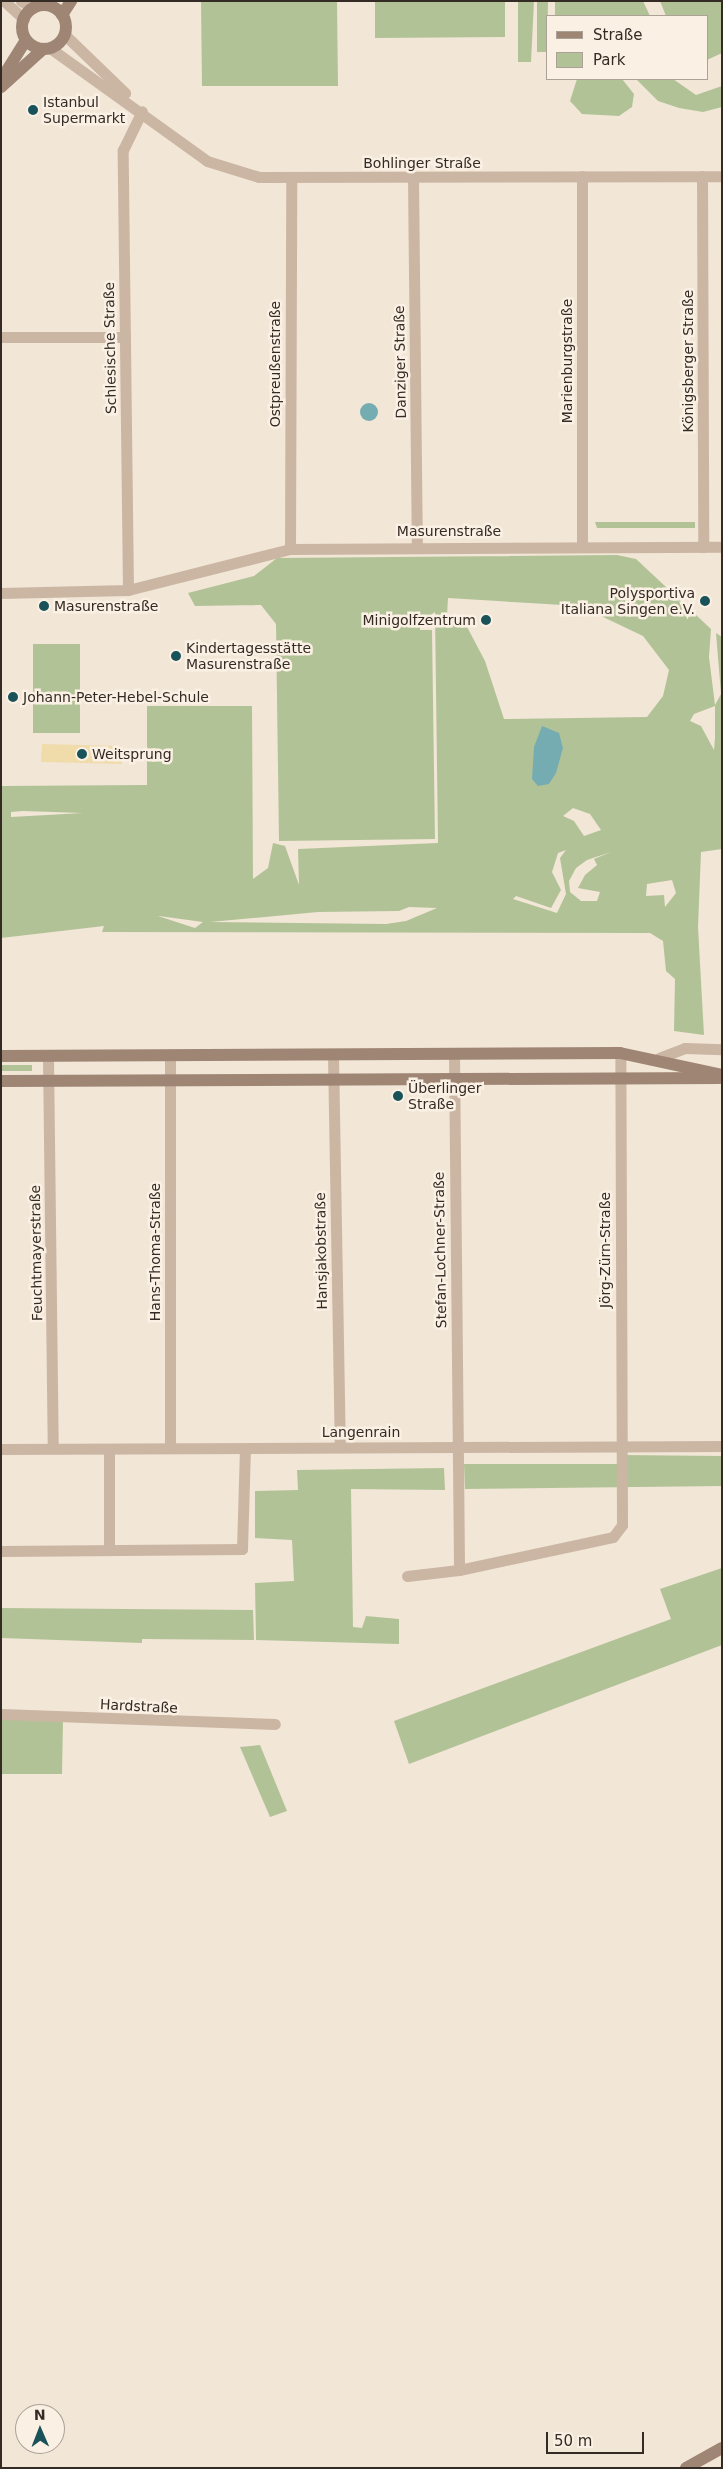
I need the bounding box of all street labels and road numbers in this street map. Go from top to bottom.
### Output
street label: Bohlinger Straße [363,155,481,171]
street label: Schlesische Straße [100,282,120,414]
street label: Königsberger Straße [680,290,696,432]
street label: Marienburgstraße [559,299,575,423]
street label: Ostpreußenstraße [267,301,283,427]
street label: Danziger Straße [391,305,409,419]
street label: Masurenstraße [397,523,501,539]
street label: Stefan-Lochner-Straße [430,1172,450,1328]
street label: Hans-Thoma-Straße [147,1183,163,1321]
street label: Feuchtmayerstraße [26,1185,46,1321]
street label: Hansjakobstraße [312,1192,330,1310]
street label: Jörg-Zürn-Straße [597,1192,613,1308]
street label: Langenrain [322,1424,400,1440]
street label: Hardstraße [100,1696,178,1716]

